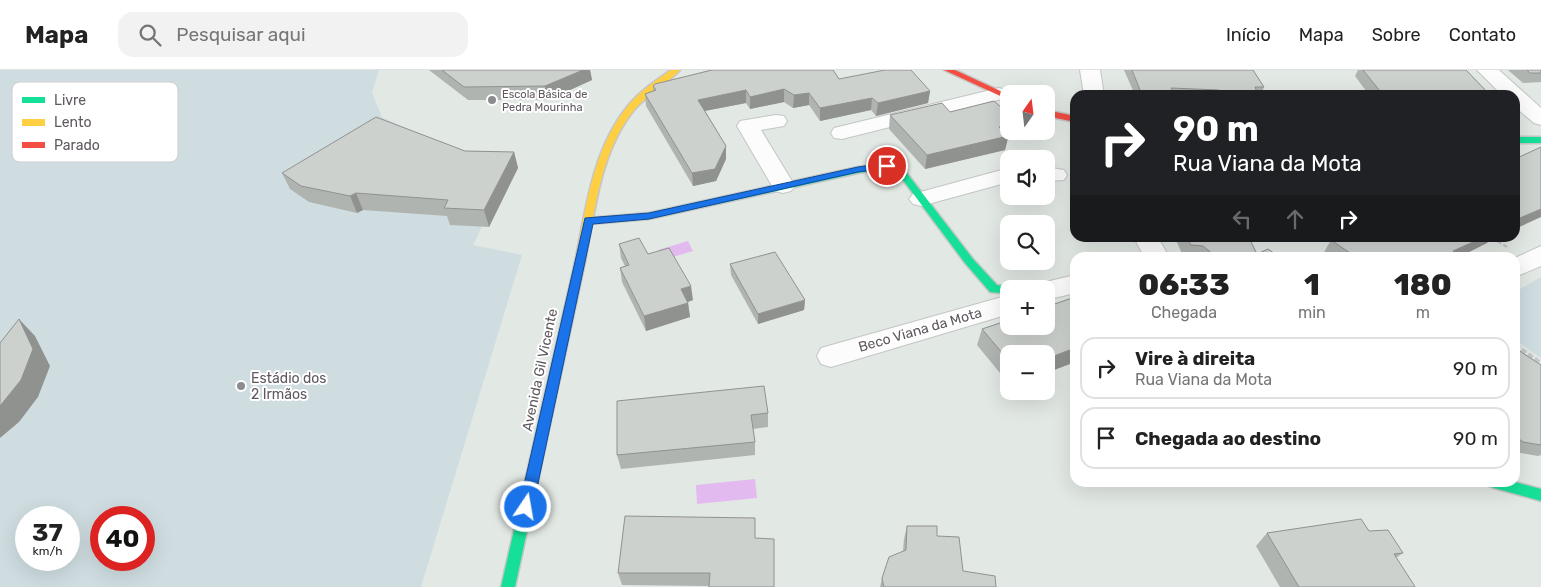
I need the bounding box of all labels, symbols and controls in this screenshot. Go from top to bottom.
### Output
search box [118,12,468,57]
text: Mapa [25,21,88,49]
icon: search [136,21,164,49]
text: Pesquisar aqui [176,23,306,46]
text: Início [1226,24,1271,46]
text: Mapa [1299,24,1344,46]
text: Sobre [1372,24,1421,46]
text: Contato [1449,24,1516,46]
legend [12,82,178,162]
north arrow [1000,85,1055,140]
map controls [1000,85,1055,400]
place label: Escola Básica de Pedra Mourinha [502,88,587,114]
text: Livre [54,92,86,109]
marker: Escola Básica de Pedra Mourinha [486,94,498,106]
text: 90 m [1173,108,1259,150]
icon: right [1090,110,1155,175]
text: Lento [54,114,91,131]
text: Parado [54,137,100,154]
pin [866,145,908,187]
button: sound [1000,150,1055,205]
text: Rua Viana da Mota [1173,150,1362,177]
icon: arrive [873,152,901,180]
icon: left [1228,205,1256,233]
icon: ahead [1281,205,1309,233]
icon: right [1334,205,1362,233]
button: search [1000,215,1055,270]
text: 06:33 [1138,267,1230,303]
text: 1 [1304,267,1320,303]
text: 180 [1394,267,1452,303]
button: + [1000,280,1055,335]
text: Chegada [1151,303,1217,322]
text: min [1298,303,1326,322]
text: m [1416,303,1430,322]
street label: Beco Viana da Mota [856,304,984,356]
street label: Avenida Gil Vicente [519,307,561,433]
button: − [1000,345,1055,400]
text: Vire à direita [1135,347,1255,370]
icon: right [1092,354,1120,382]
text: 90 m [1453,357,1498,380]
place label: Estádio dos 2 Irmãos [251,370,327,403]
text: Rua Viana da Mota [1135,370,1272,389]
marker: Estádio dos 2 Irmãos [235,380,247,392]
icon: arrive [1092,424,1120,452]
text: Chegada ao destino [1135,427,1321,450]
text: 90 m [1453,427,1498,450]
position arrow [499,480,551,532]
speed limit sign: 40 [90,506,155,571]
text: 37 [32,518,63,547]
text: km/h [33,544,62,558]

